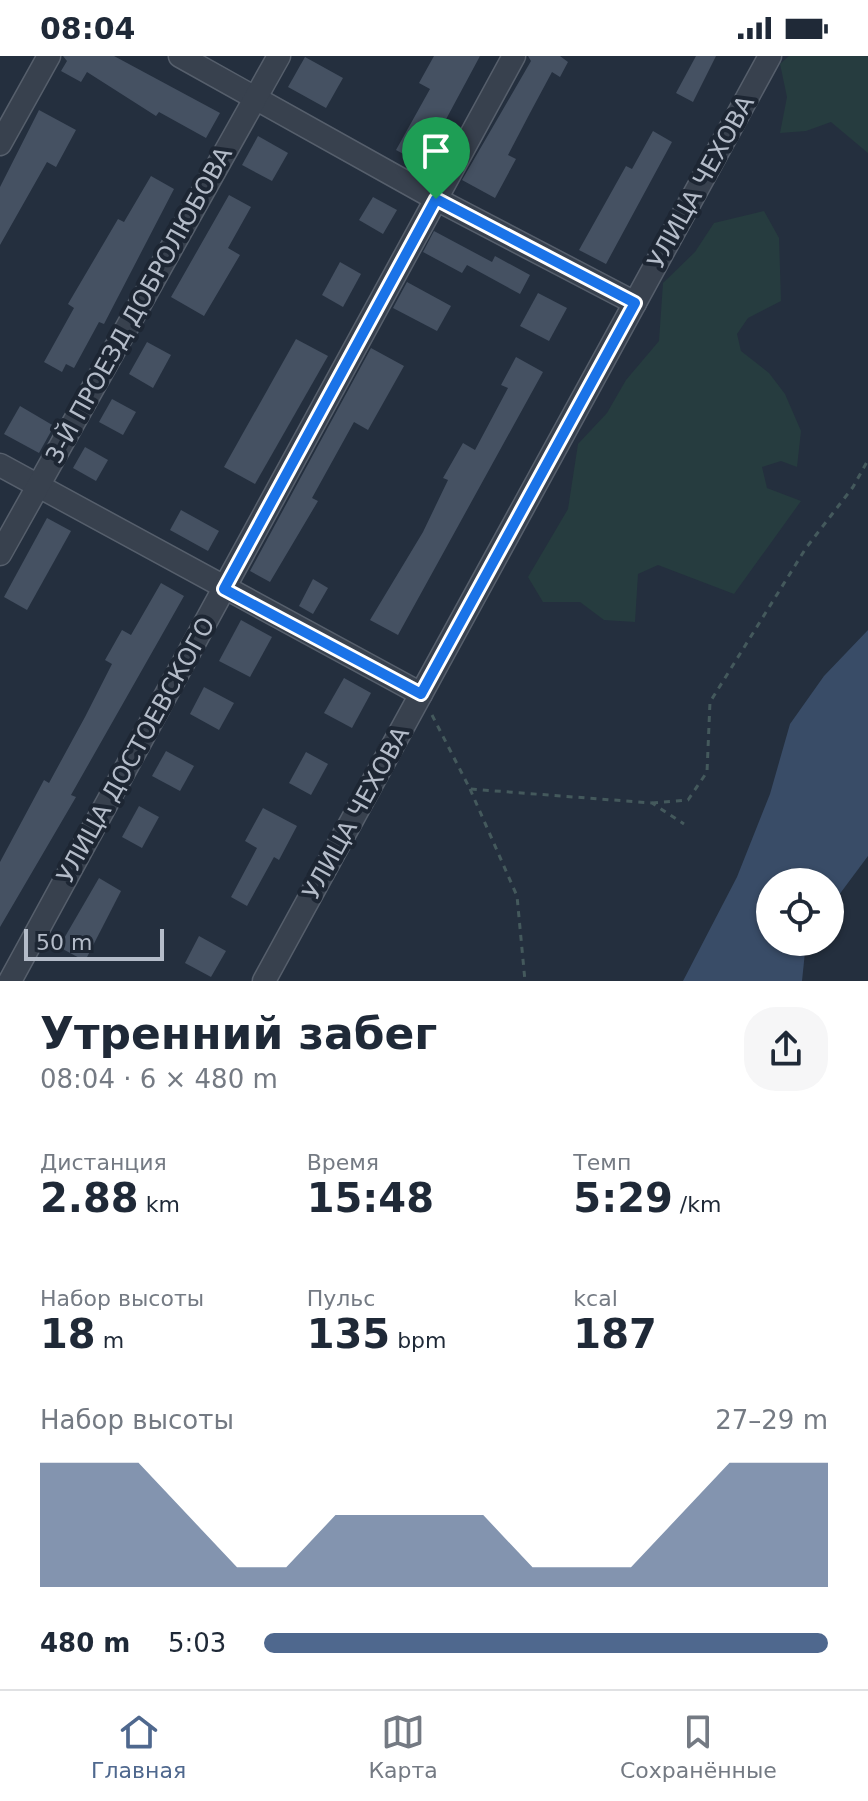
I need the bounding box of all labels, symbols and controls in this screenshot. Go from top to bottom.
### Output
text: 08:04 [40,11,136,46]
street label: УЛИЦА ЧЕХОВА [642,90,760,273]
pin [402,117,470,199]
icon: arrive [414,129,458,173]
street label: 3-Й ПРОЕЗД ДОБРОЛЮБОВА [39,141,238,468]
street label: УЛИЦА ДОСТОЕВСКОГО [51,612,221,888]
street label: УЛИЦА ЧЕХОВА [297,721,415,904]
map controls [756,868,844,956]
button: locate [756,868,844,956]
scale bar [24,925,164,961]
text: 50 m [36,930,92,955]
button: share [744,1007,828,1091]
text: Утренний забег [40,1008,437,1059]
text: 08:04 · 6 × 480 m [40,1064,278,1094]
text: Дистанция [40,1150,167,1175]
text: Время [307,1150,379,1175]
text: Темп [573,1150,631,1175]
text: 2.88 [40,1175,139,1221]
text: 15:48 [307,1175,434,1221]
text: 5:29 [573,1175,673,1221]
text: km [139,1192,180,1217]
text: /km [673,1192,721,1217]
text: Набор высоты [40,1286,204,1311]
text: Пульс [307,1286,375,1311]
text: kcal [573,1286,618,1311]
text: 18 [40,1311,96,1357]
text: 135 [307,1311,390,1357]
text: 187 [573,1311,657,1357]
text: m [96,1328,124,1353]
text: bpm [390,1328,447,1353]
text: Набор высоты [40,1405,234,1435]
text: 27–29 m [715,1405,828,1435]
text: 480 m [40,1628,130,1658]
text: 5:03 [168,1628,226,1658]
tab: Главная [91,1710,186,1783]
tab: Карта [368,1710,438,1783]
tab: Сохранённые [620,1710,777,1783]

